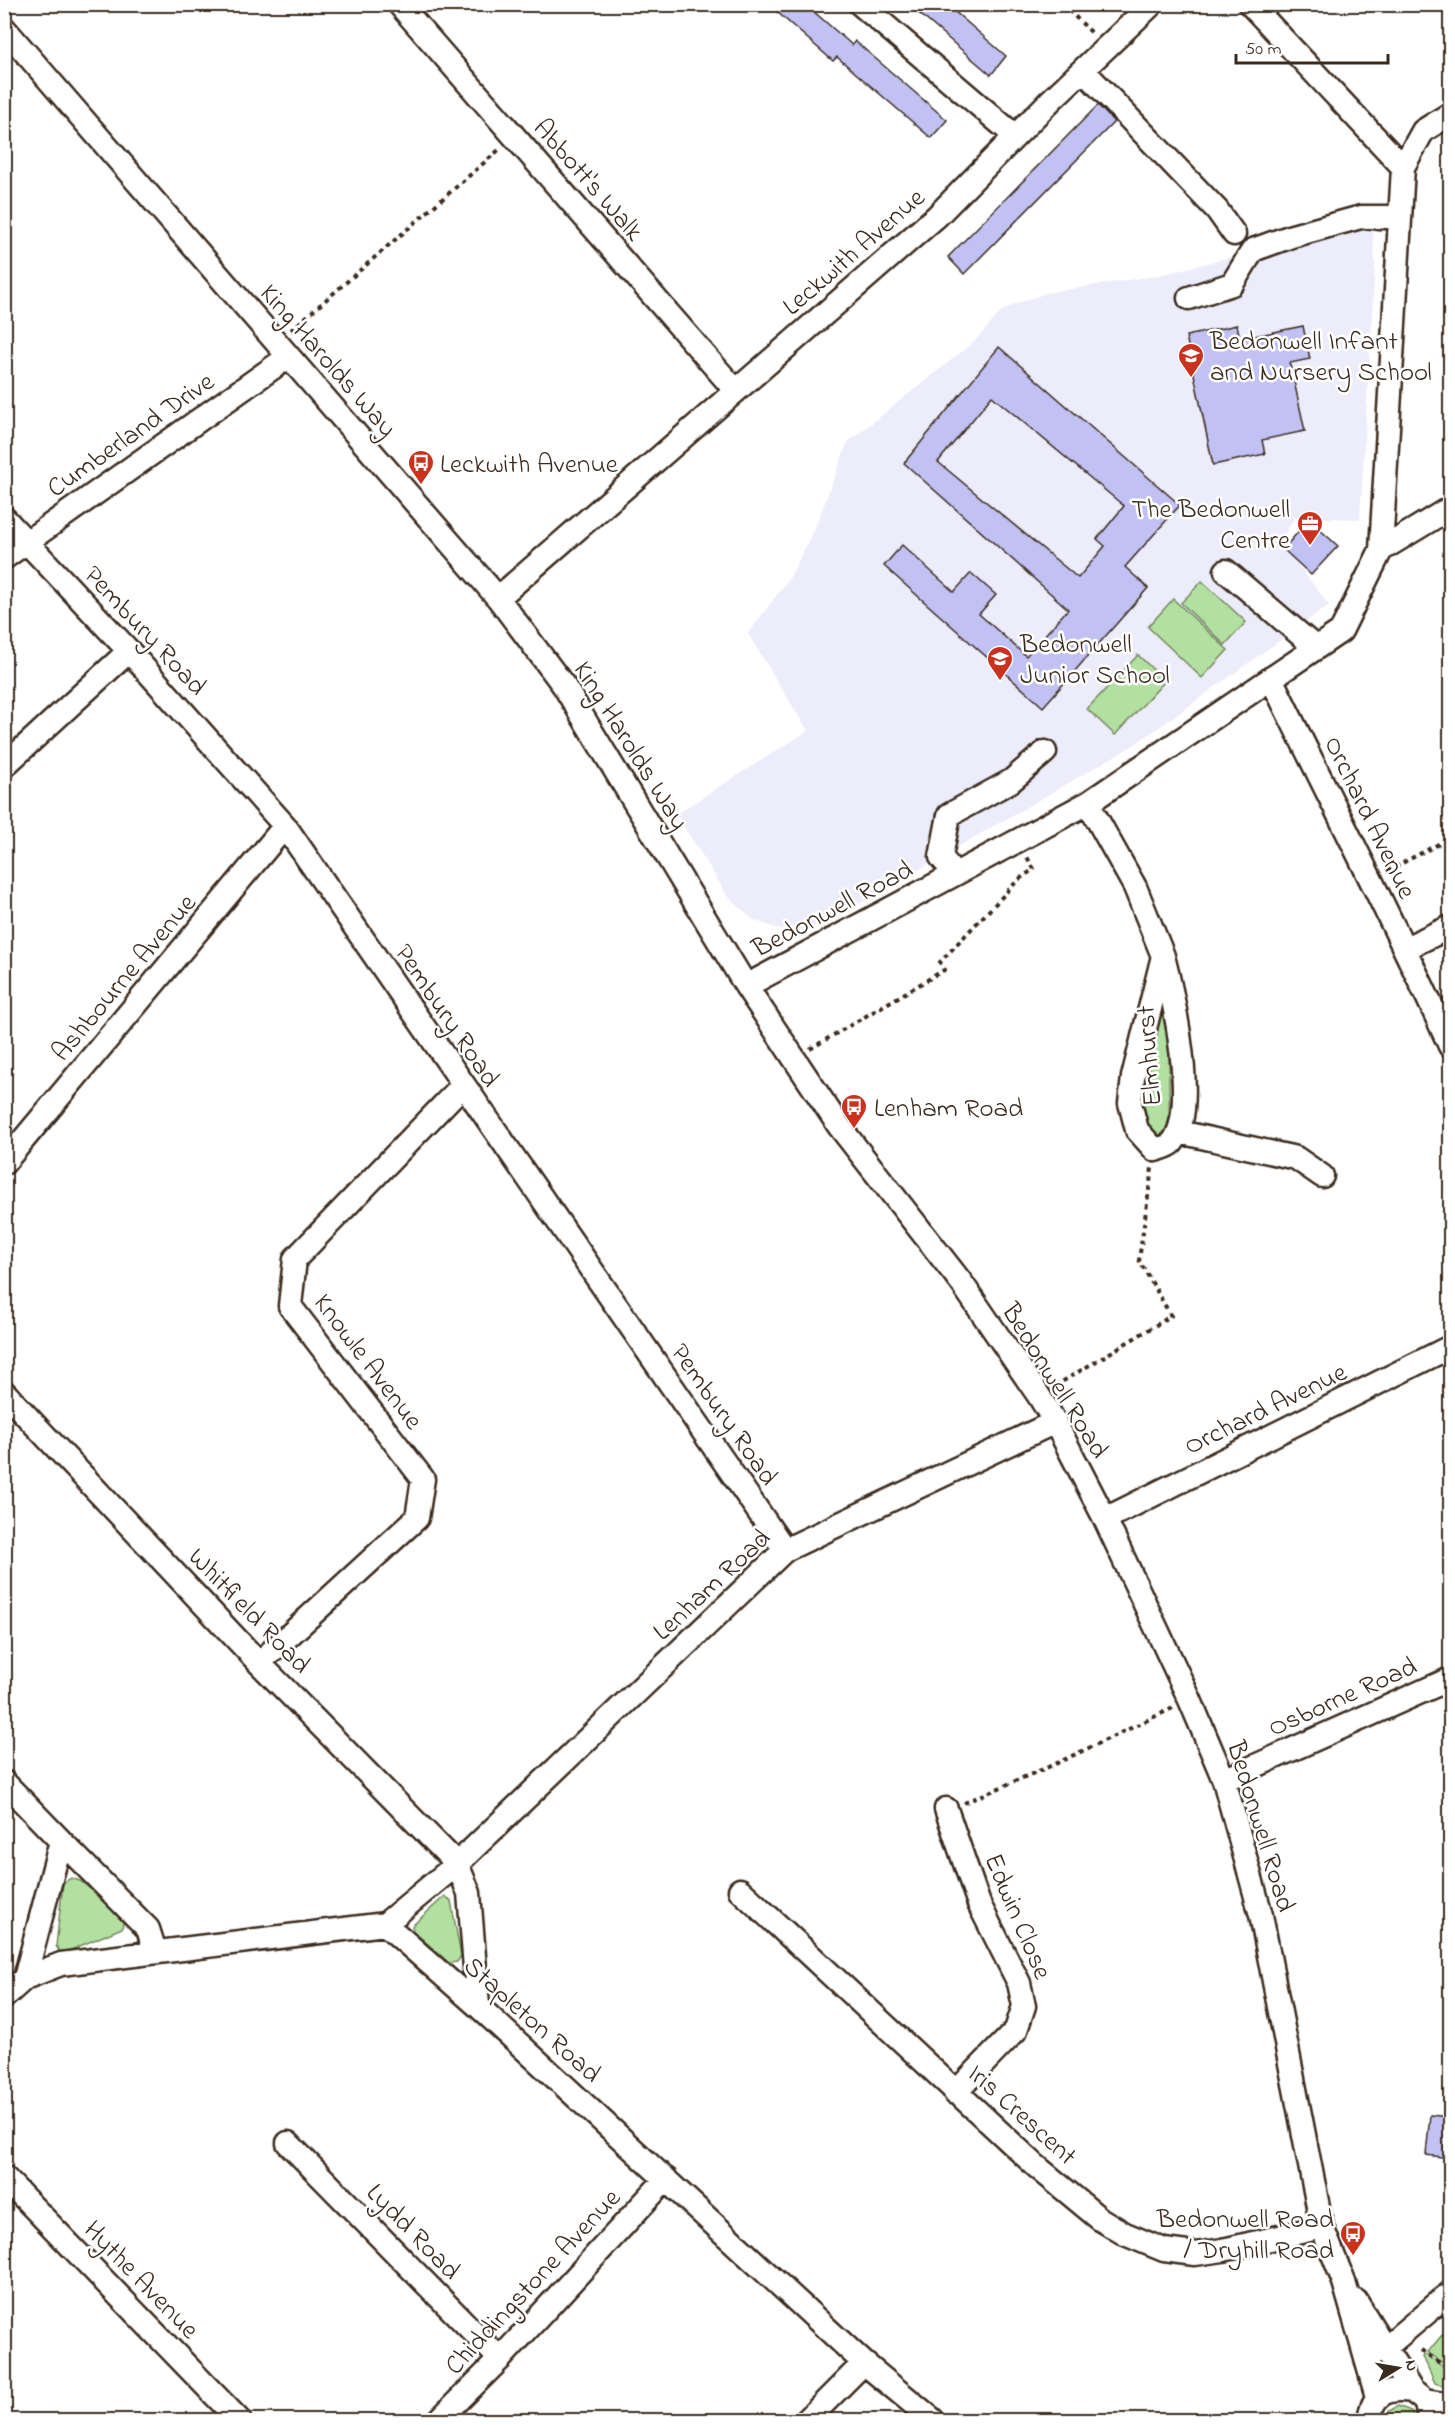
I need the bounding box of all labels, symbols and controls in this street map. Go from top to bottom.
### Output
scale bar [1236,27,1388,65]
text: 50 m [1245,37,1282,63]
street label: Abbott's Walk [523,111,652,251]
street label: Leckwith Avenue [775,179,935,326]
street label: King Harolds Way [249,276,405,447]
place label: Bedonwell Infant and Nursery School [1209,323,1432,393]
school or university icon: Bedonwell Infant and Nursery School [1176,341,1206,379]
street label: Cumberland Drive [40,363,224,508]
place label: Leckwith Avenue [440,446,619,485]
bus stop icon: Leckwith Avenue [406,448,436,486]
place label: The Bedonwell Centre [1131,491,1291,561]
office icon: The Bedonwell Centre [1295,509,1325,547]
street label: Pembury Road [73,558,215,706]
place label: Bedonwell Junior School [1019,626,1170,696]
school or university icon: Bedonwell Junior School [985,644,1015,682]
street label: King Harolds Way [562,654,697,838]
street label: Orchard Avenue [1313,730,1425,907]
street label: Bedonwell Road [745,851,921,969]
street label: Ashbourne Avenue [43,886,207,1071]
street label: Pembury Road [383,937,508,1096]
street label: Elmhurst [1128,1004,1173,1108]
place label: Lenham Road [874,1090,1023,1129]
bus stop icon: Lenham Road [839,1092,869,1130]
street label: Knowle Avenue [303,1286,432,1440]
street label: Bedonwell Road [990,1295,1117,1467]
street label: Pembury Road [660,1336,786,1494]
street label: Orchard Avenue [1178,1354,1355,1466]
street label: Lenham Road [645,1521,781,1651]
street label: Whitfield Road [178,1540,319,1684]
street label: Osborne Road [1262,1648,1424,1748]
street label: Bedonwell Road [1215,1735,1304,1917]
street label: Edwin Close [973,1848,1061,1987]
street label: Stapleton Road [454,1948,609,2093]
street label: Iris Crescent [958,2056,1085,2176]
street label: Lydd Road [356,2175,468,2290]
street label: Chiddingstone Avenue [437,2180,632,2385]
place label: Bedonwell Road / Dryhill Road [1156,2201,1334,2271]
street label: Hythe Avenue [73,2212,208,2350]
bus stop icon: Bedonwell Road / Dryhill Road [1338,2219,1368,2257]
north arrow [1368,2338,1428,2398]
text: N [1398,2358,1424,2373]

